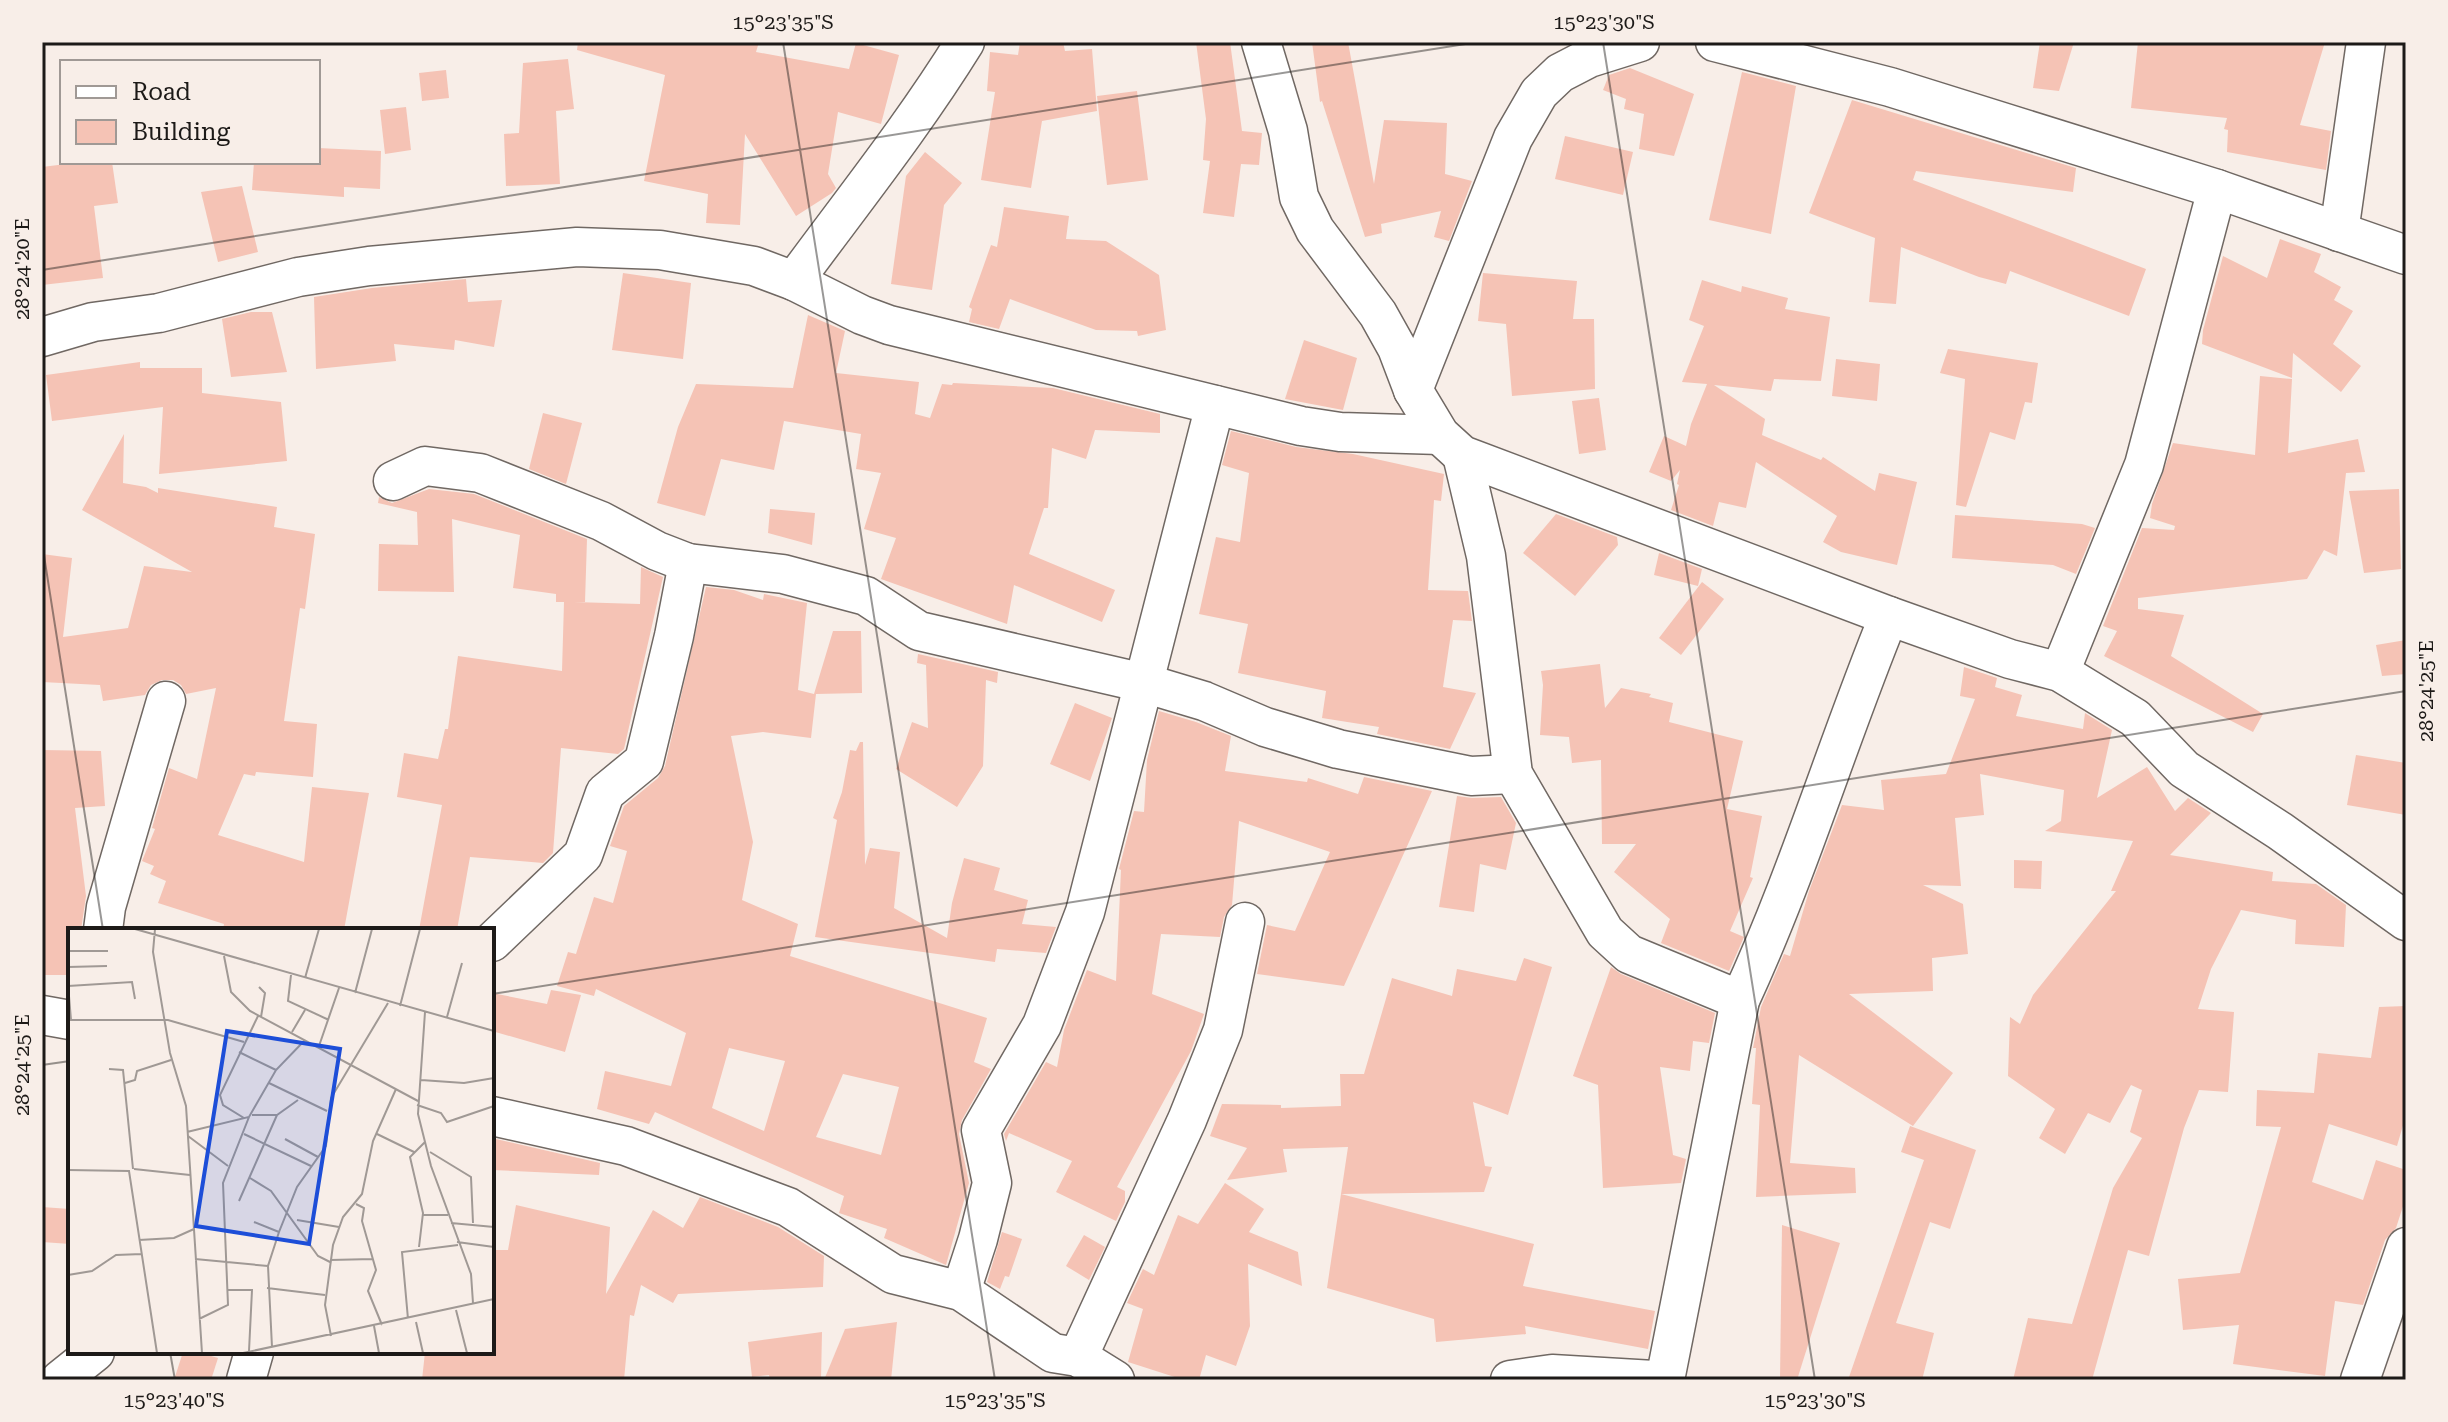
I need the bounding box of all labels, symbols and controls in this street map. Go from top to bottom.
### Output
text: 15°23'35"S [732,10,834,34]
text: 15°23'30"S [1553,10,1655,34]
legend [60,60,320,164]
text: Road [132,78,191,106]
text: Building [132,118,230,146]
text: 28°24'20"E [10,218,34,320]
text: 28°24'25"E [2414,640,2438,742]
inset map [68,928,494,1354]
text: 28°24'25"E [10,1014,34,1116]
text: 15°23'40"S [123,1388,225,1412]
text: 15°23'35"S [944,1388,1046,1412]
text: 15°23'30"S [1764,1388,1866,1412]

